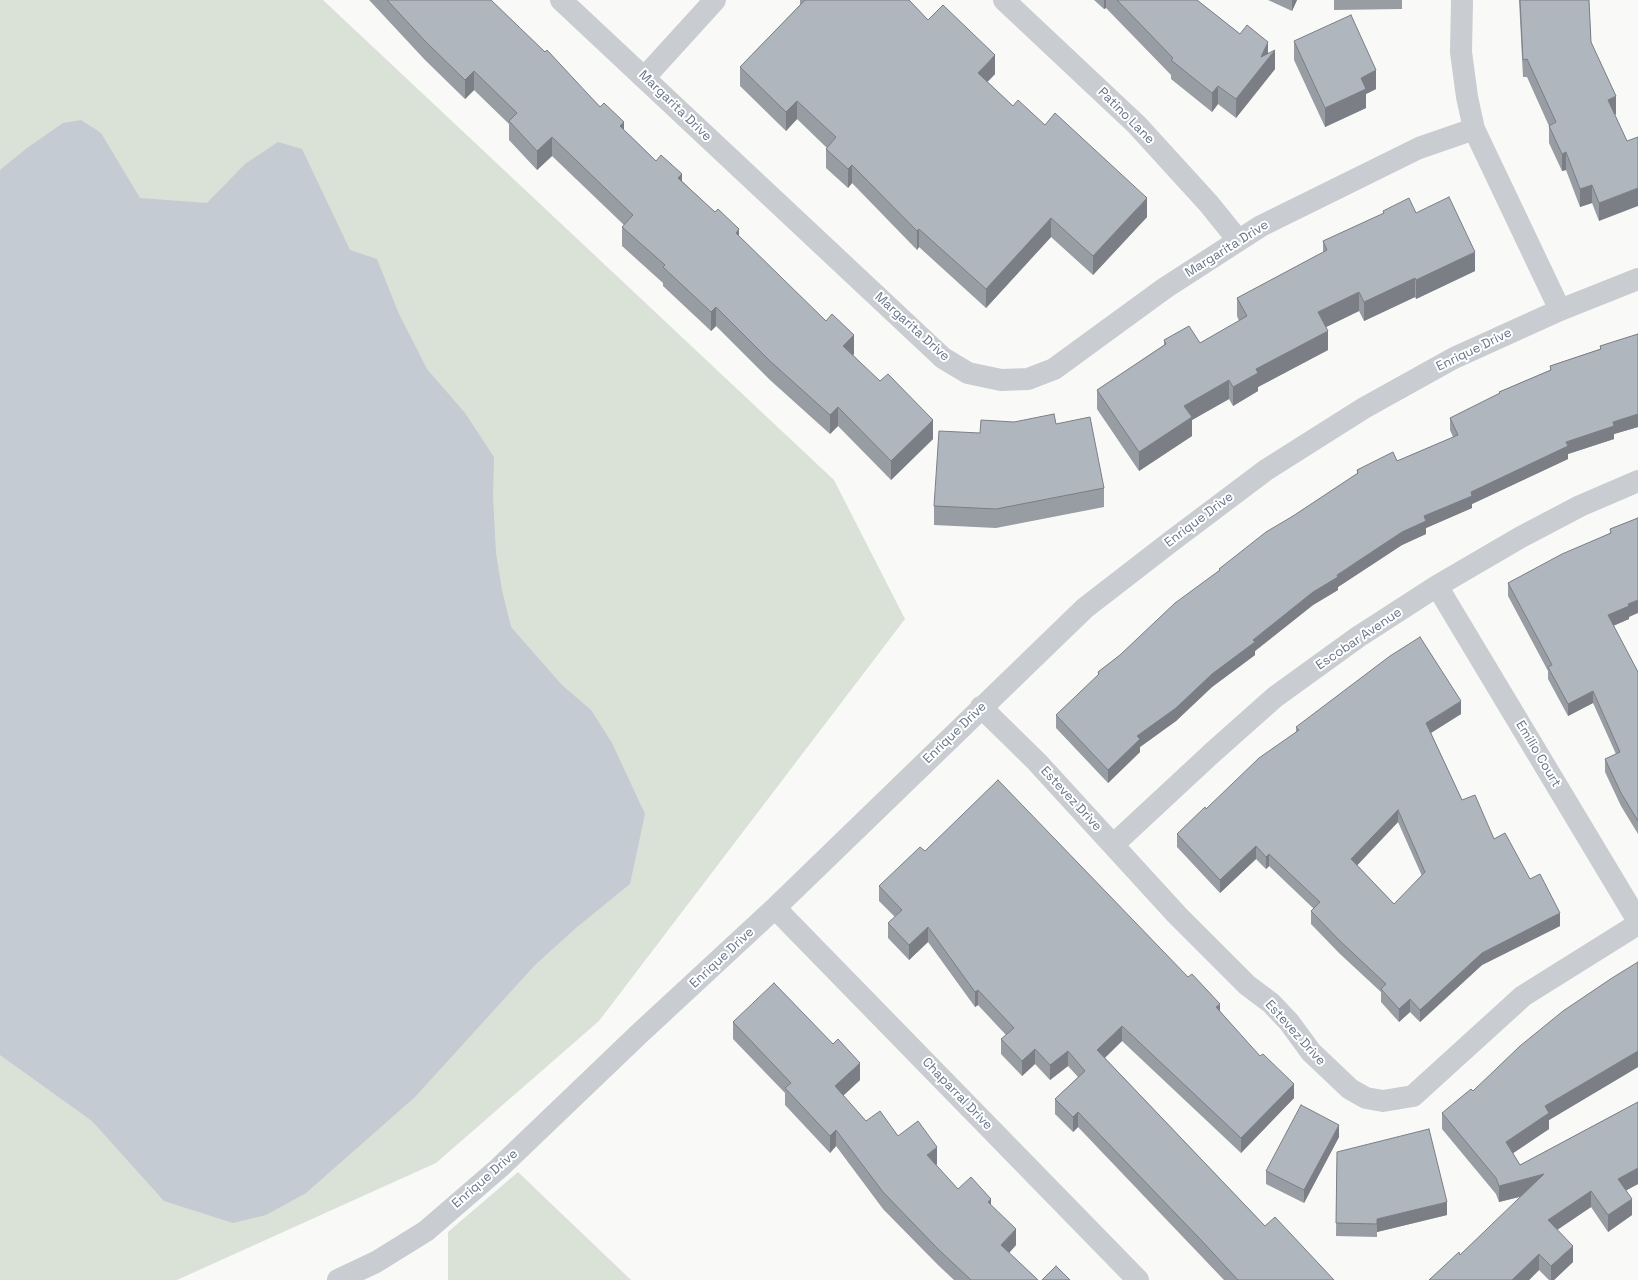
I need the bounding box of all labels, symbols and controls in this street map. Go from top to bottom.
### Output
street label: Margarita Drive [635,67,715,145]
street label: Patino Lane [1095,85,1157,147]
street label: Margarita Drive [1183,217,1271,281]
street label: Margarita Drive [871,289,953,365]
street label: Enrique Drive [1434,325,1514,375]
street label: Enrique Drive [1162,489,1236,551]
street label: Escobar Avenue [1313,605,1405,673]
street label: Enrique Drive [920,699,990,767]
street label: Emilio Court [1512,718,1564,790]
street label: Estevez Drive [1037,763,1105,835]
street label: Enrique Drive [687,924,757,992]
street label: Estevez Drive [1262,997,1328,1069]
street label: Chaparral Drive [919,1055,995,1133]
street label: Enrique Drive [449,1146,521,1212]

